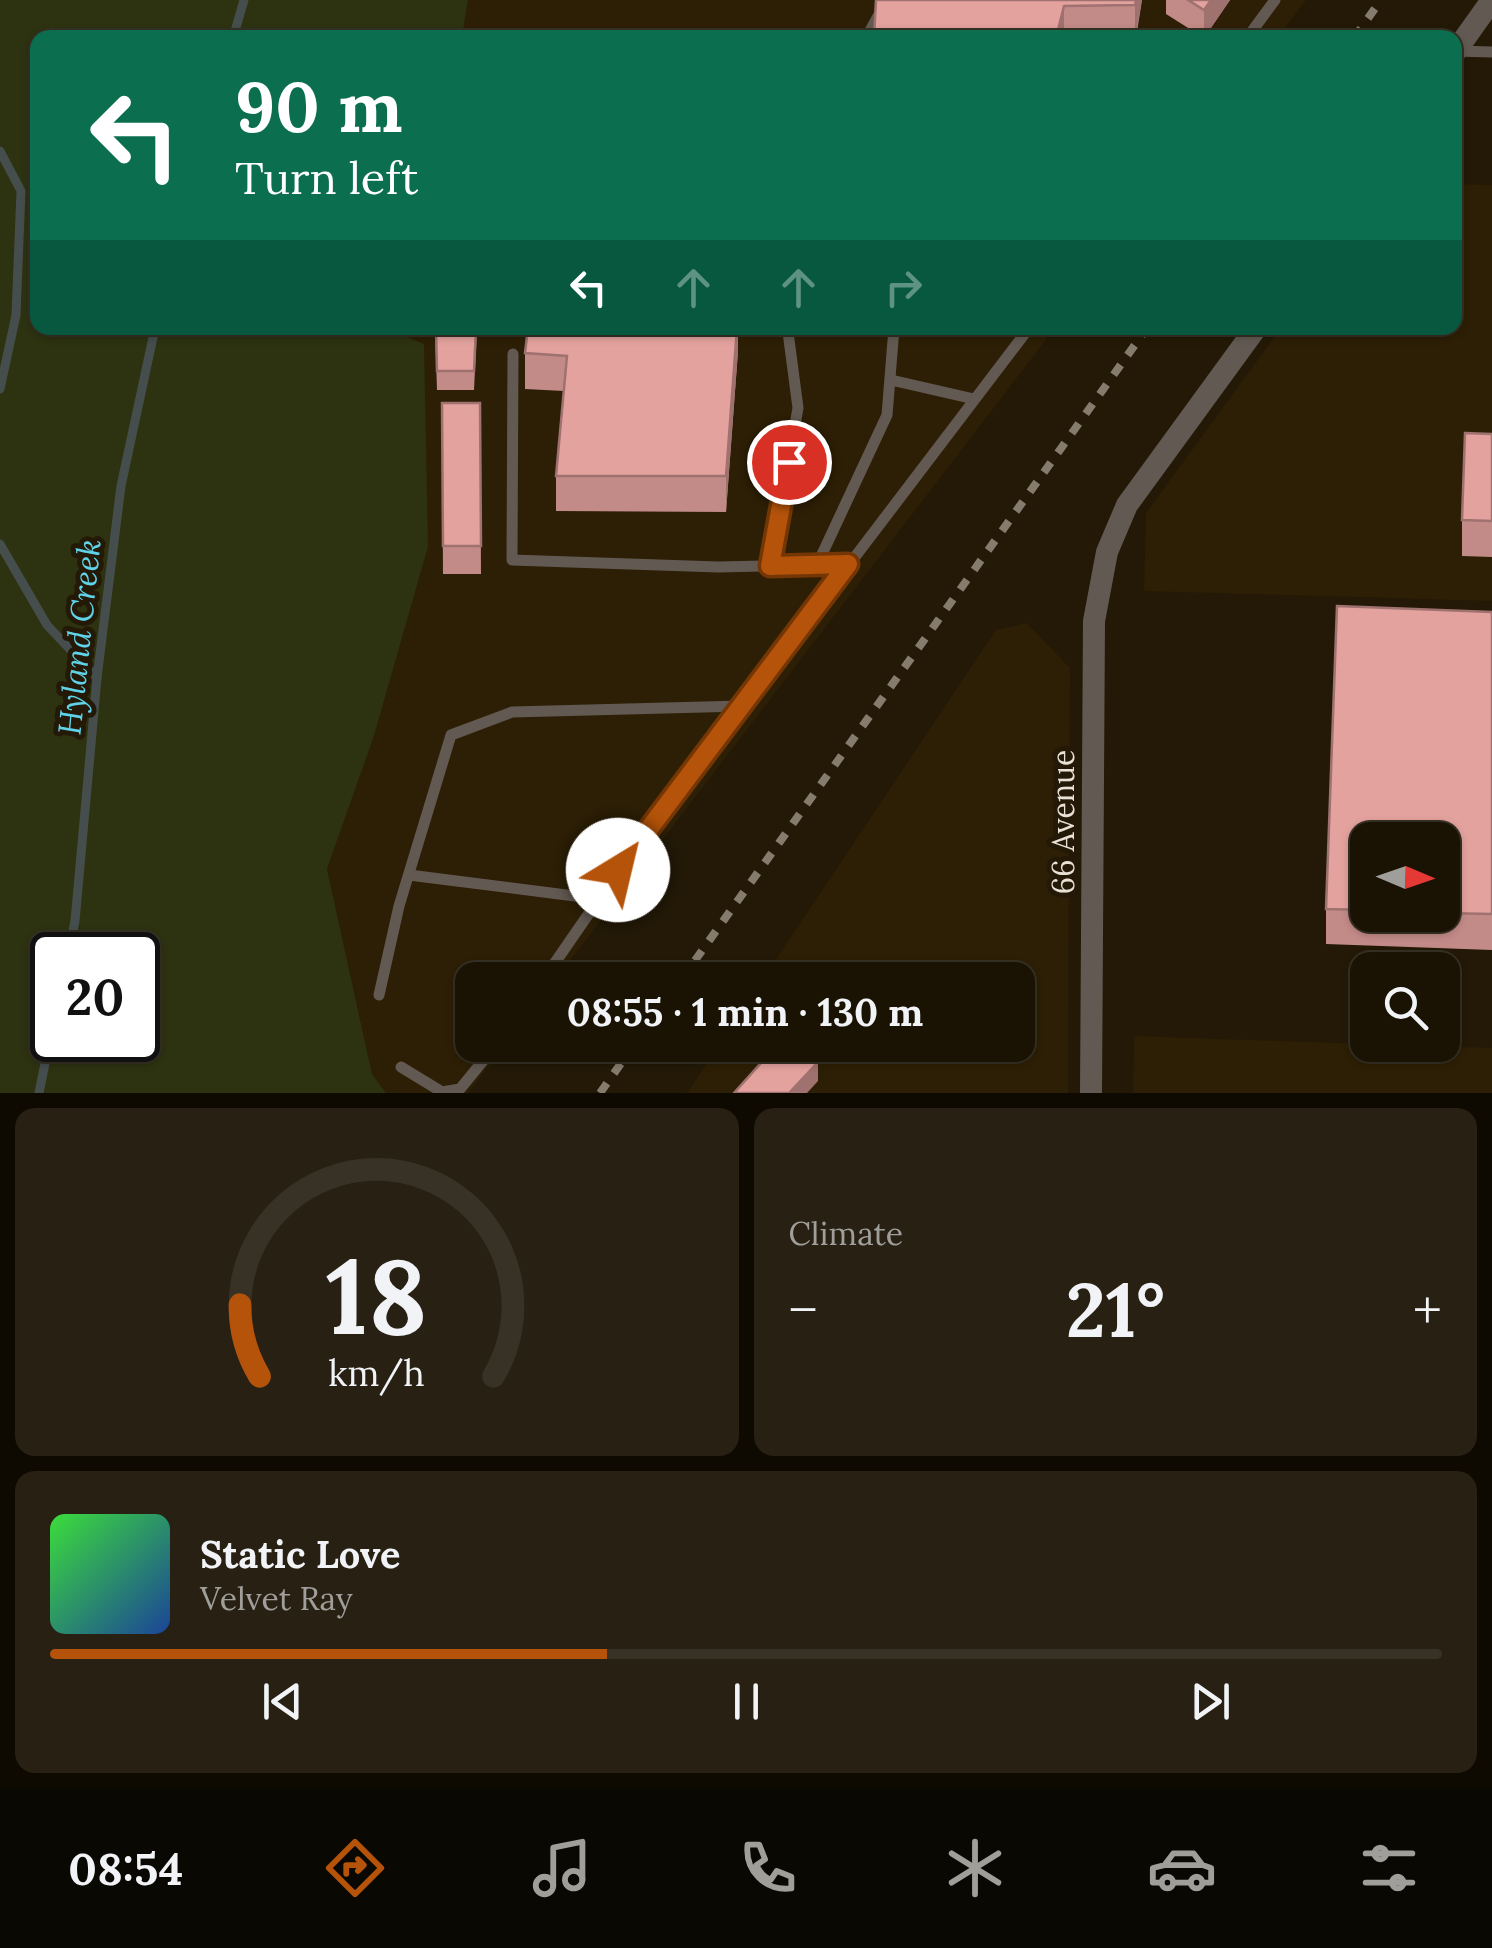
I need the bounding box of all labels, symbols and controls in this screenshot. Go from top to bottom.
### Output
text: 90 m [235,62,403,151]
icon: left [70,70,200,200]
text: Turn left [235,149,418,206]
icon: left [561,260,616,315]
icon: ahead [666,260,721,315]
icon: ahead [771,260,826,315]
icon: right [876,260,931,315]
pin [747,420,832,505]
icon: arrive [762,435,817,490]
water label: Hyland Creek [48,537,110,737]
street label: 66 Avenue [1044,750,1082,894]
position arrow [566,818,670,922]
north arrow [1350,822,1460,932]
map controls [1350,822,1460,1062]
speed limit sign: 20 [30,932,160,1062]
button: search [1350,952,1460,1062]
text: 08:55 · 1 min · 130 m [567,988,923,1036]
text: Climate [789,1213,903,1254]
text: 18 [326,1229,428,1362]
text: 21° [1066,1262,1165,1358]
text: − [789,1275,818,1345]
text: + [1413,1275,1442,1345]
text: km/h [328,1350,425,1396]
text: Static Love [200,1530,400,1578]
text: Velvet Ray [200,1578,353,1619]
icon: previous [255,1674,310,1729]
icon: pause [719,1674,774,1729]
icon: next [1183,1674,1238,1729]
icon: directions [320,1833,390,1903]
icon: music [527,1833,597,1903]
icon: phone [733,1833,803,1903]
icon: climate [940,1833,1010,1903]
icon: car [1147,1833,1217,1903]
icon: filters [1354,1833,1424,1903]
text: 08:54 [68,1840,183,1897]

